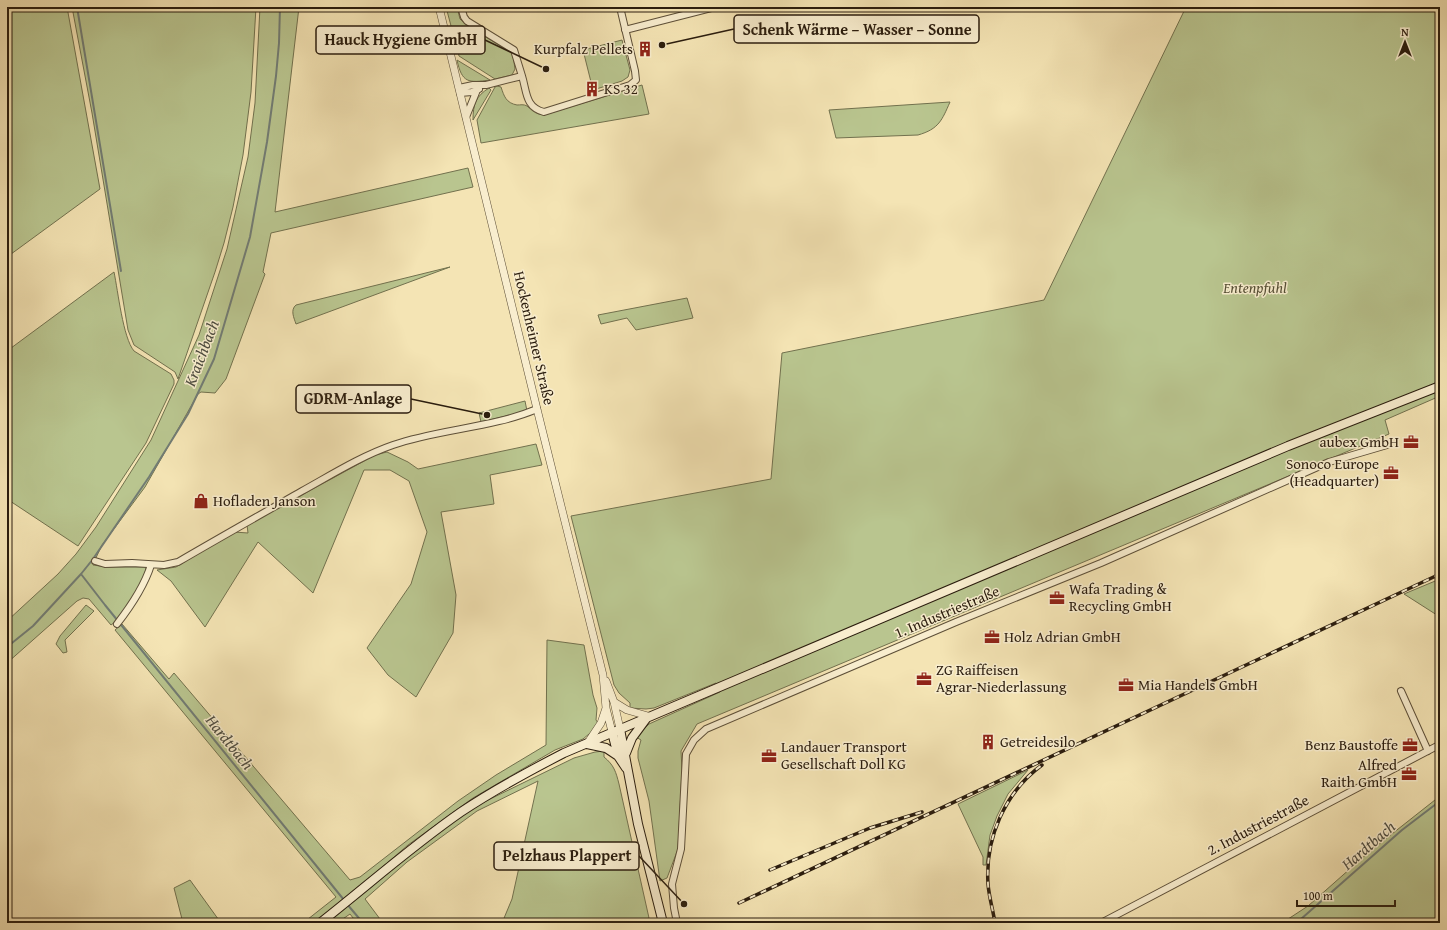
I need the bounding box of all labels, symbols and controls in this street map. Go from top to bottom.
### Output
callout: Schenk Wärme – Wasser – Sonne [734,15,979,43]
text: Schenk Wärme – Wasser – Sonne [742,17,972,41]
north arrow [1385,22,1425,62]
text: N [1401,24,1409,40]
callout: Hauck Hygiene GmbH [316,26,485,54]
text: Hauck Hygiene GmbH [325,27,477,51]
place label: Kurpfalz Pellets [534,38,633,59]
building icon: Kurpfalz Pellets [636,40,654,58]
place label: KS 32 [604,78,638,99]
building icon: KS 32 [583,80,601,98]
street label: Hockenheimer Straße [509,269,560,407]
park label: Entenpfuhl [1222,277,1287,298]
water label: Kraichbach [177,316,225,391]
callout: GDRM-Anlage [296,385,411,413]
text: GDRM-Anlage [304,386,403,410]
place label: aubex GmbH [1319,431,1399,452]
office icon: aubex GmbH [1402,433,1420,451]
place label: Sonoco Europe (Headquarter) [1286,453,1379,491]
office icon: Sonoco Europe (Headquarter) [1382,464,1400,482]
place label: Hofladen Janson [213,490,316,511]
shop icon: Hofladen Janson [192,492,210,510]
place label: Wafa Trading & Recycling GmbH [1069,578,1172,616]
street label: 1. Industriestraße [891,580,1003,643]
office icon: Wafa Trading & Recycling GmbH [1048,589,1066,607]
place label: Holz Adrian GmbH [1004,626,1121,647]
office icon: Holz Adrian GmbH [983,628,1001,646]
place label: ZG Raiffeisen Agrar-Niederlassung [936,659,1067,697]
office icon: ZG Raiffeisen Agrar-Niederlassung [915,670,933,688]
place label: Mia Handels GmbH [1138,674,1258,695]
office icon: Mia Handels GmbH [1117,676,1135,694]
water label: Hardtbach [200,708,260,775]
place label: Getreidesilo [1000,731,1076,752]
building icon: Getreidesilo [979,733,997,751]
place label: Benz Baustoffe [1305,734,1398,755]
place label: Landauer Transport Gesellschaft Doll KG [781,736,907,774]
office icon: Benz Baustoffe [1401,736,1419,754]
office icon: Landauer Transport Gesellschaft Doll KG [760,747,778,765]
place label: Alfred Raith GmbH [1321,754,1397,792]
office icon: Alfred Raith GmbH [1400,765,1418,783]
street label: 2. Industriestraße [1203,789,1312,860]
water label: Hardtbach [1335,815,1400,876]
callout: Pelzhaus Plappert [494,842,639,870]
text: Pelzhaus Plappert [503,843,631,867]
scale bar [1297,882,1395,908]
text: 100 m [1303,887,1333,904]

